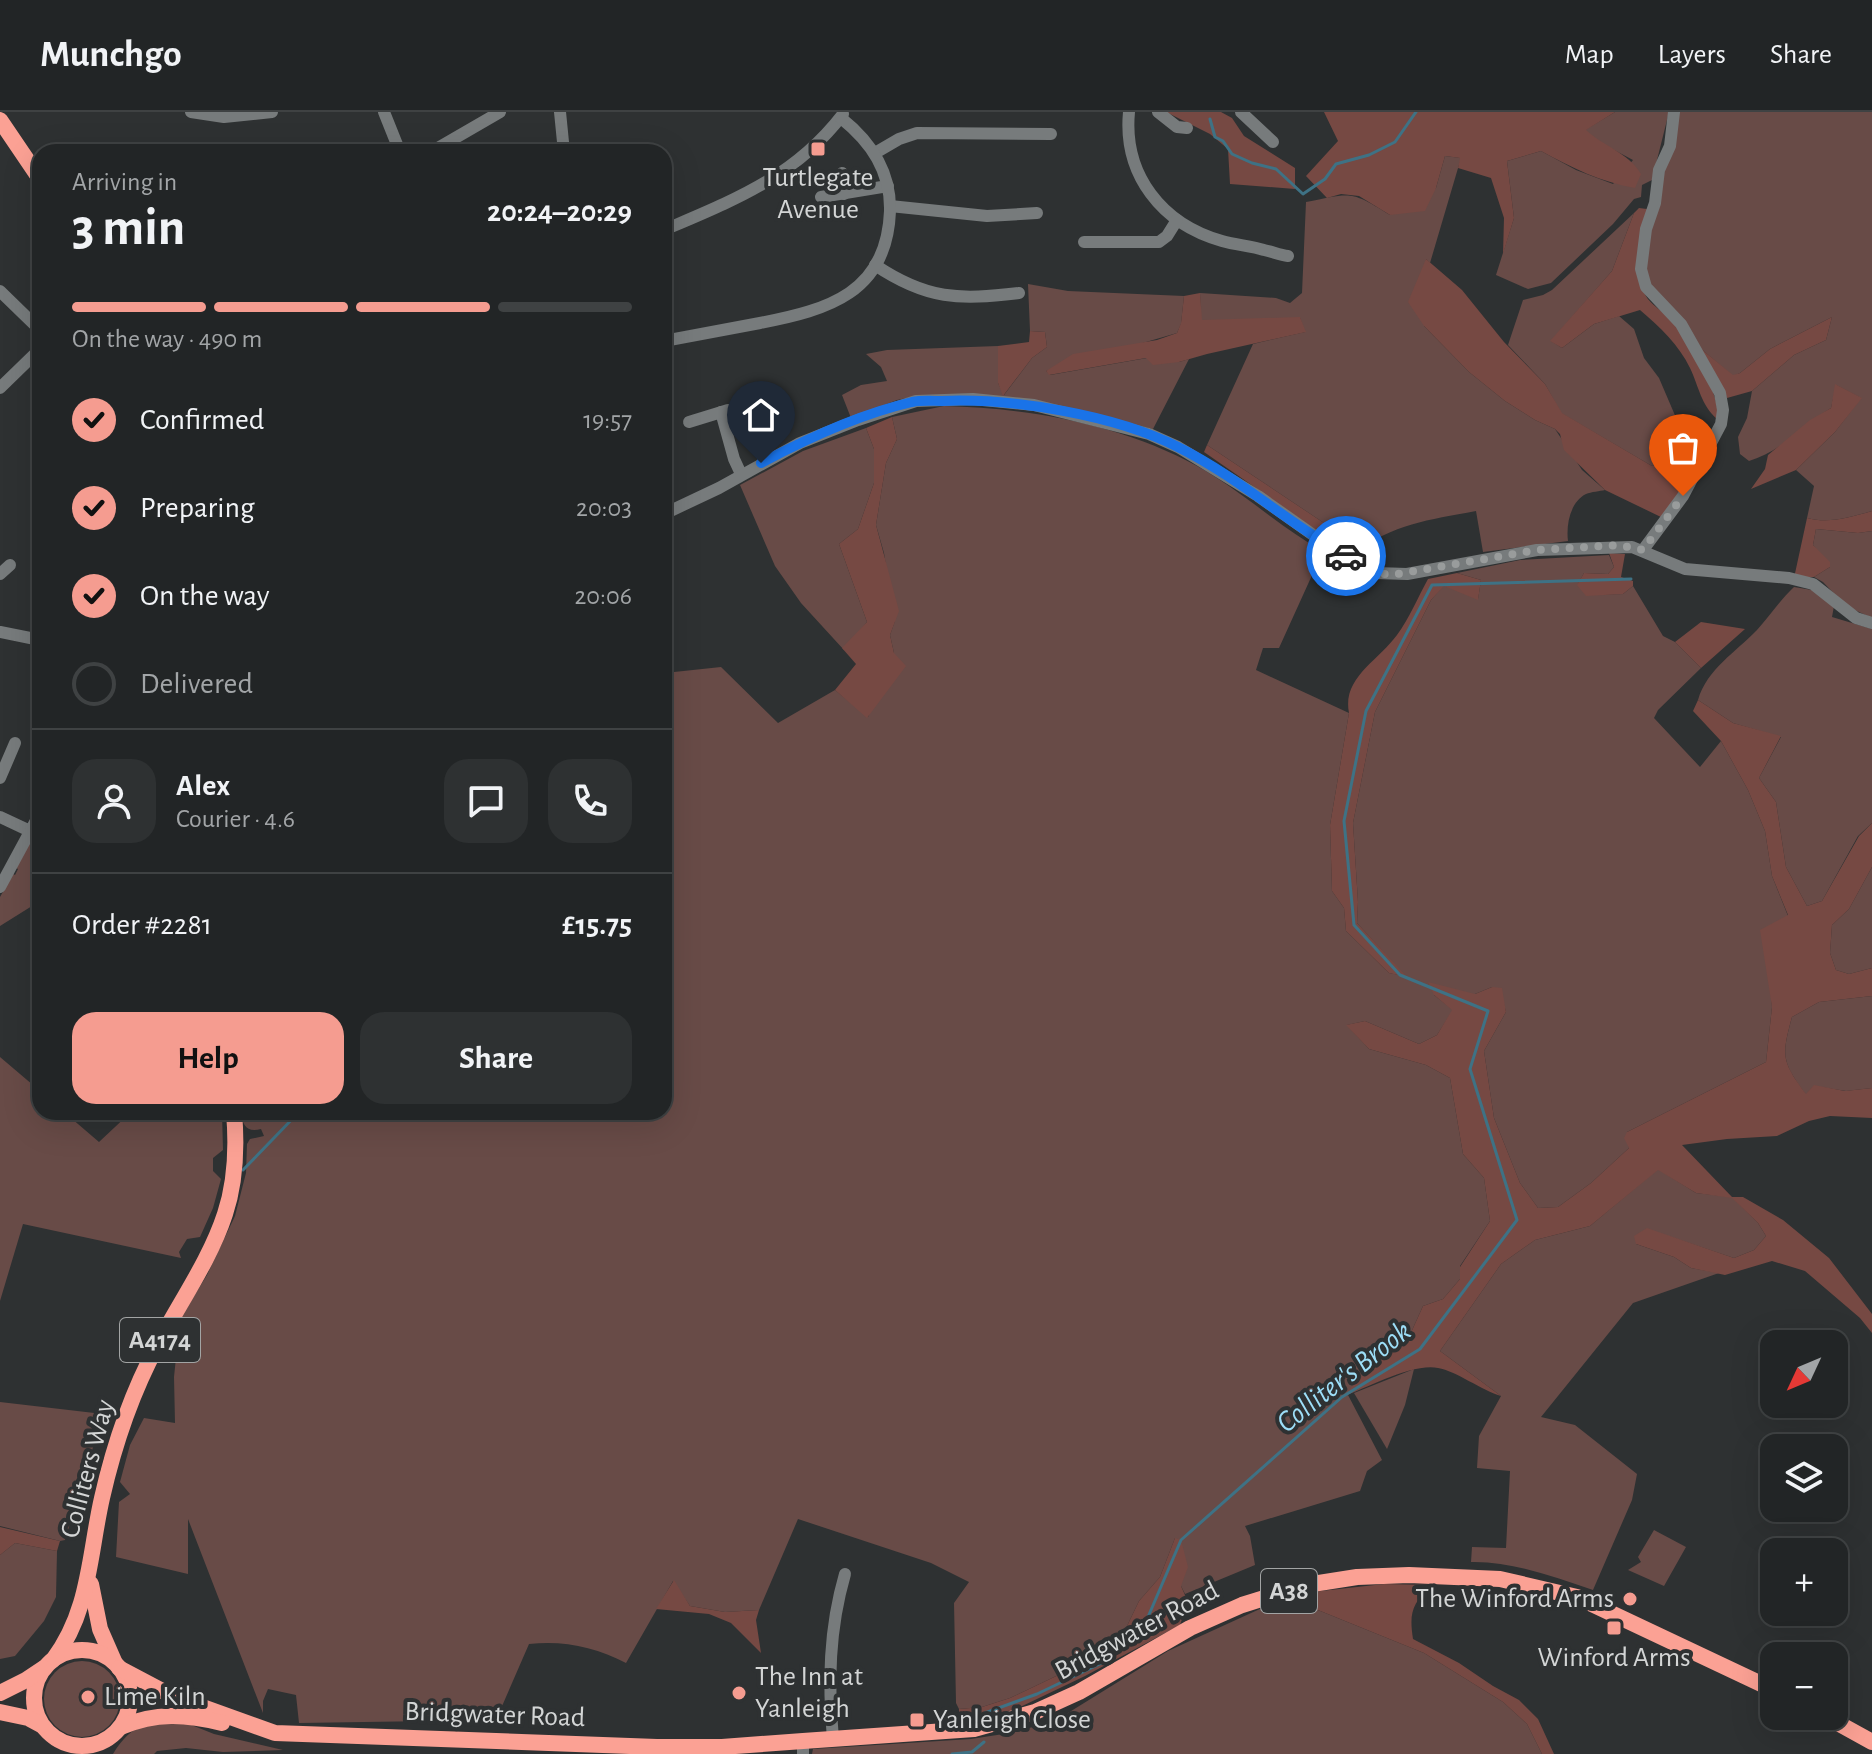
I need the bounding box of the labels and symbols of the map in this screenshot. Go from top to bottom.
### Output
marker: Turtlegate Avenue [809,140,827,158]
place label: Turtlegate Avenue [763,164,873,224]
pin [727,381,795,463]
pin [1649,414,1717,496]
courier [1306,516,1386,596]
water label: Colliter's Brook [1271,1315,1417,1438]
road number: A4174 [120,1318,200,1362]
north arrow [1760,1330,1848,1418]
street label: Colliters Way [56,1397,120,1541]
road number: A38 [1261,1569,1317,1613]
street label: Bridgwater Road [1051,1576,1223,1686]
place label: The Winford Arms [1415,1585,1614,1613]
marker: The Winford Arms [1621,1590,1639,1608]
marker: Winford Arms [1605,1619,1623,1637]
place label: Winford Arms [1537,1644,1691,1672]
place label: The Inn at Yanleigh [755,1663,863,1723]
place label: Lime Kiln [104,1683,206,1711]
marker: The Inn at Yanleigh [730,1684,748,1702]
marker: Lime Kiln [79,1688,97,1706]
street label: Bridgwater Road [404,1698,586,1732]
place label: Yanleigh Close [933,1706,1091,1734]
marker: Yanleigh Close [908,1711,926,1729]

